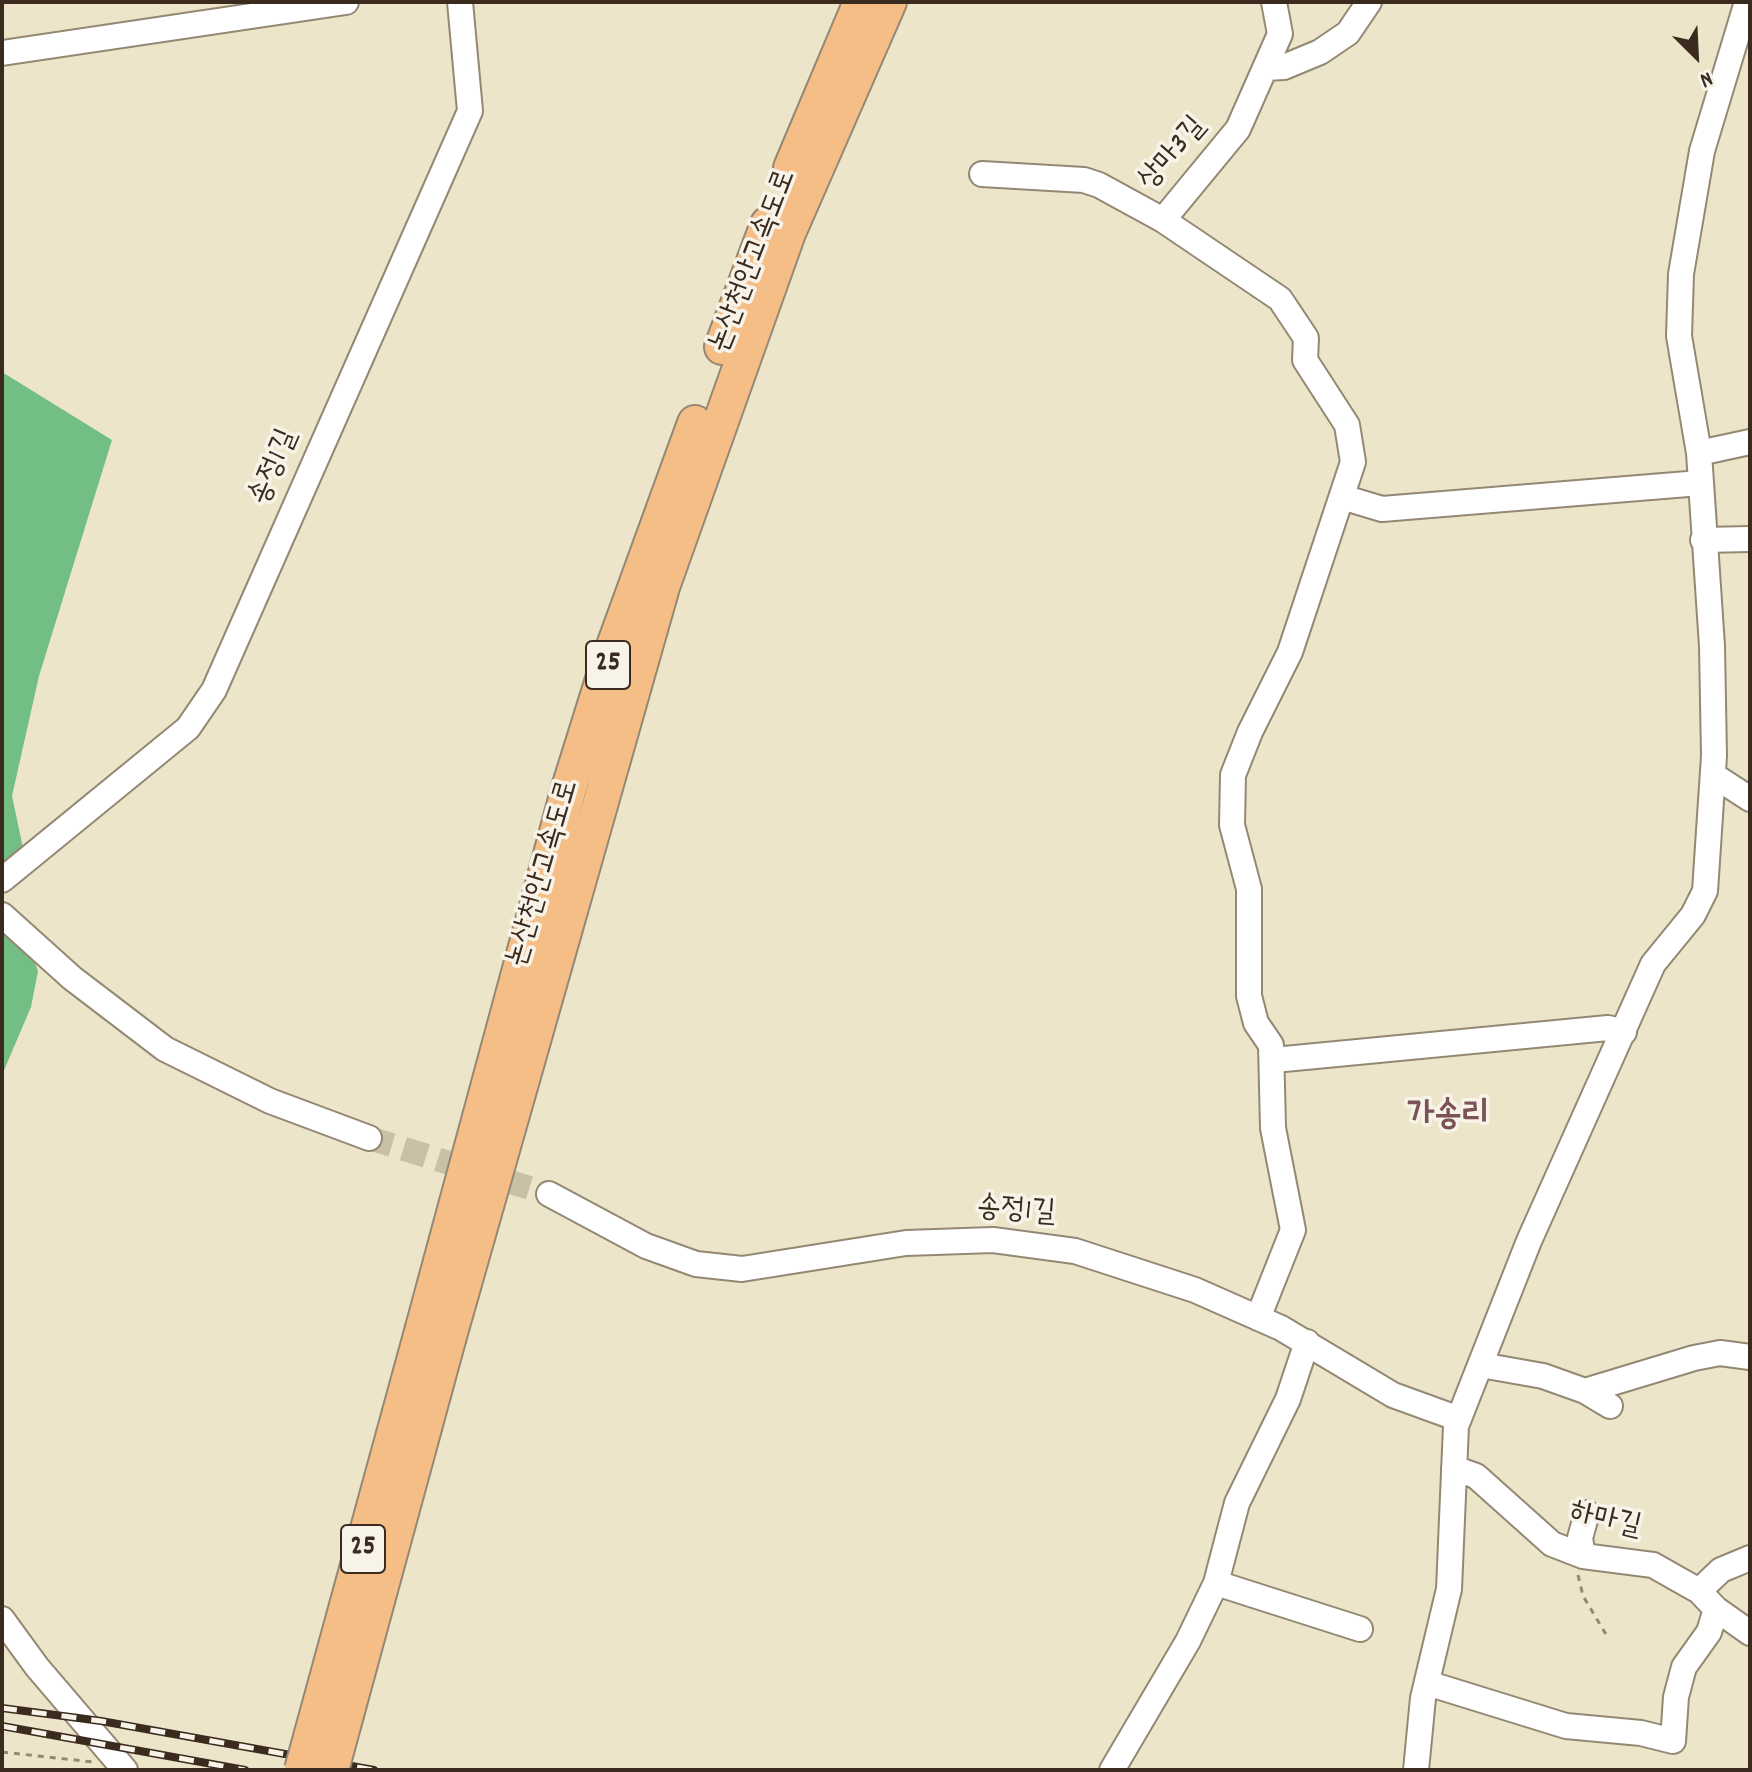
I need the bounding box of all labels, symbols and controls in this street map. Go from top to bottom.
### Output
north arrow [1656,16,1736,96]
text: N [1695,62,1717,95]
street label: 상마3길 [1132,111,1216,199]
street label: 논산천안고속도로 [704,165,806,359]
street label: 송정1길 [244,425,308,511]
road number: 25 [586,641,630,689]
street label: 논산천안고속도로 [501,776,589,972]
district label: 가송리 [1407,1098,1489,1138]
street label: 송정1길 [975,1192,1057,1234]
street label: 하마길 [1566,1496,1644,1548]
road number: 25 [341,1525,385,1573]

